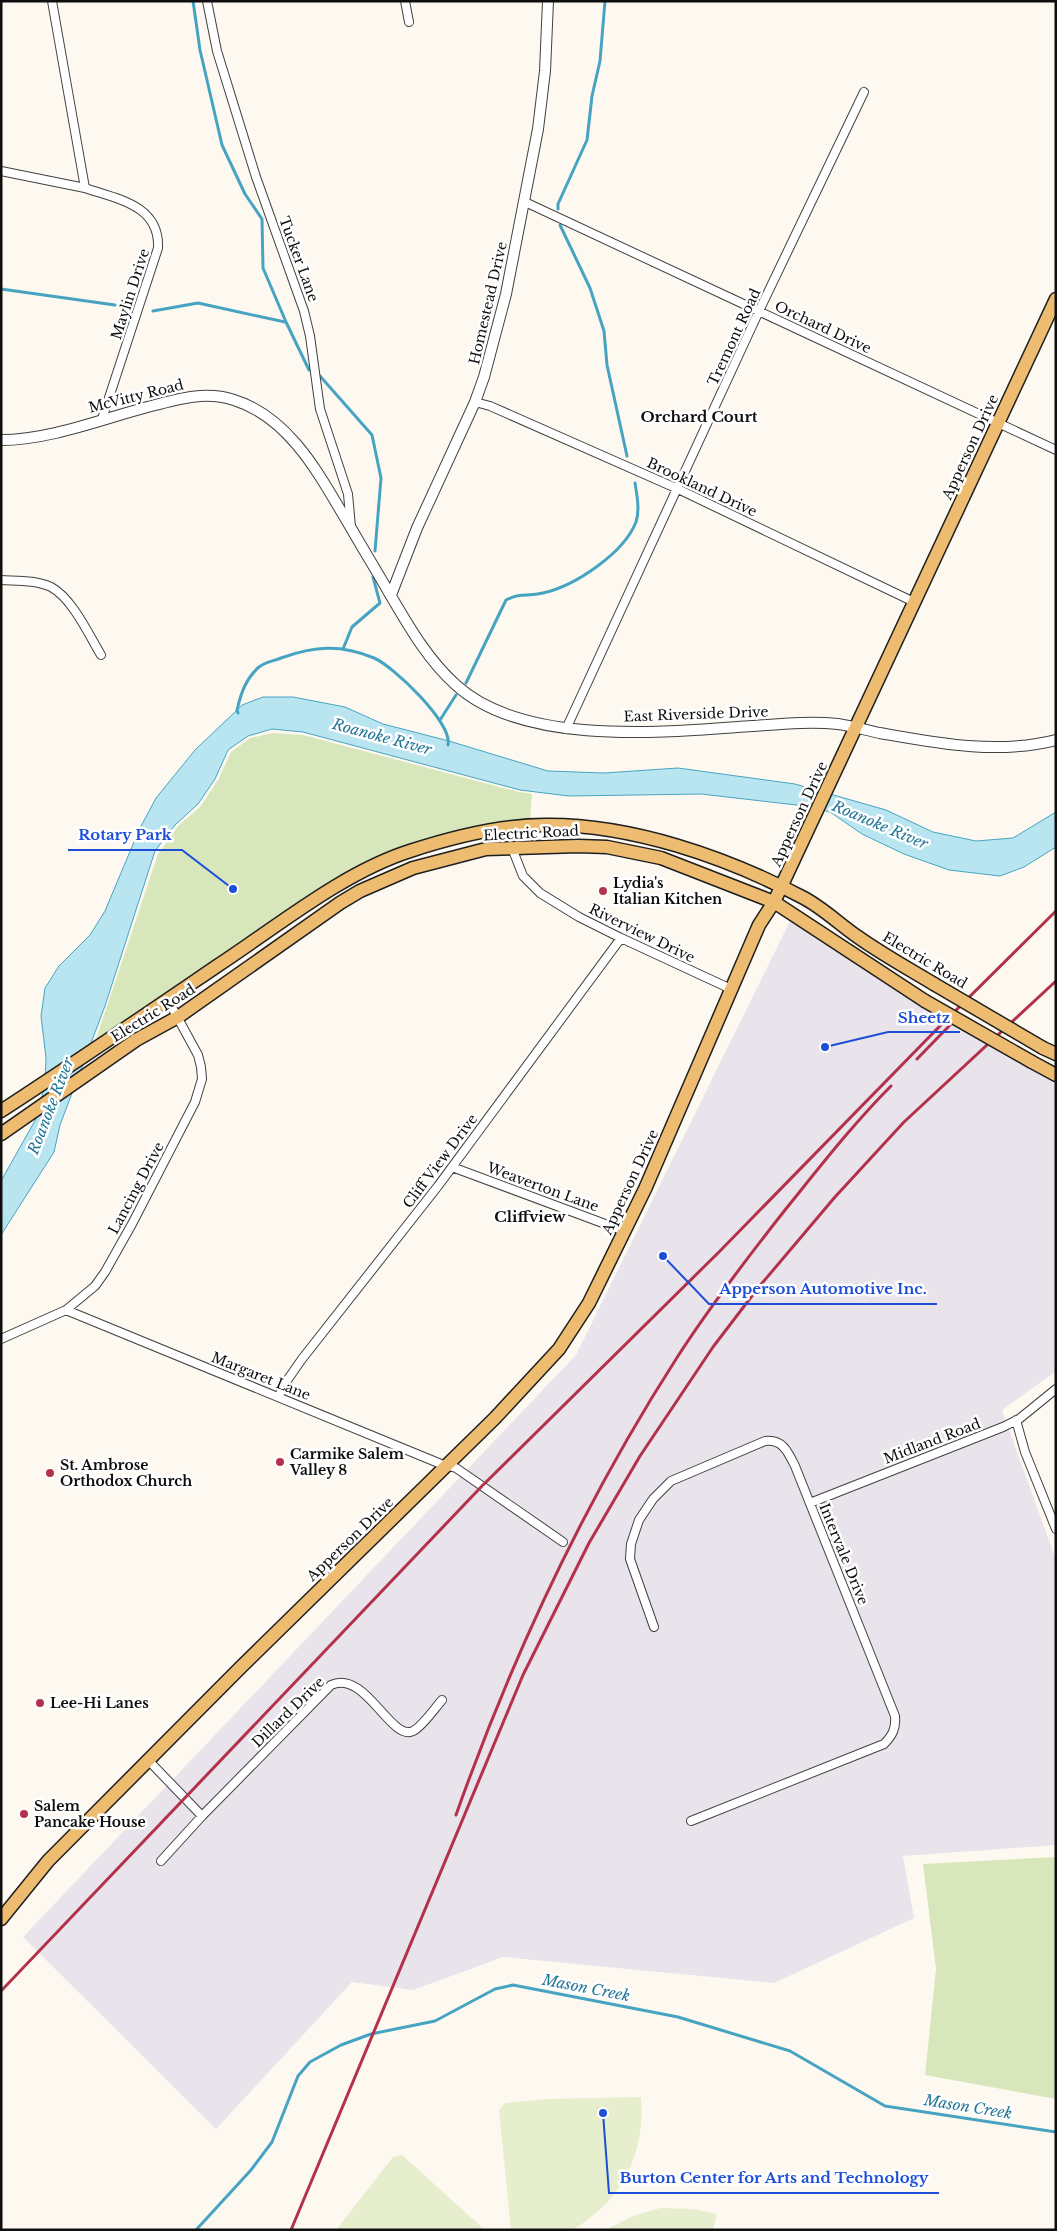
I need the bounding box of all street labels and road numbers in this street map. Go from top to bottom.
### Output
street label: Tucker Lane [275,214,323,304]
street label: Homestead Drive [465,240,511,366]
street label: Maylin Drive [107,246,153,342]
street label: Tremont Road [704,285,765,388]
street label: Orchard Drive [772,297,874,357]
street label: McVitty Road [86,375,186,417]
street label: Apperson Drive [937,392,1002,503]
street label: Brookland Drive [644,454,760,520]
street label: East Riverside Drive [623,702,769,726]
street label: Apperson Drive [766,759,831,870]
street label: Electric Road [483,821,580,844]
street label: Riverview Drive [586,900,698,966]
street label: Electric Road [879,928,971,993]
street label: Electric Road [108,980,199,1046]
street label: Cliff View Drive [399,1110,481,1212]
street label: Apperson Drive [597,1127,662,1238]
street label: Lancing Drive [104,1139,168,1237]
street label: Weaverton Lane [484,1158,601,1216]
street label: Margaret Lane [209,1348,313,1404]
street label: Midland Road [881,1414,983,1468]
street label: Apperson Drive [302,1493,397,1586]
street label: Intervale Drive [815,1500,873,1608]
street label: Dillard Drive [248,1673,328,1751]

